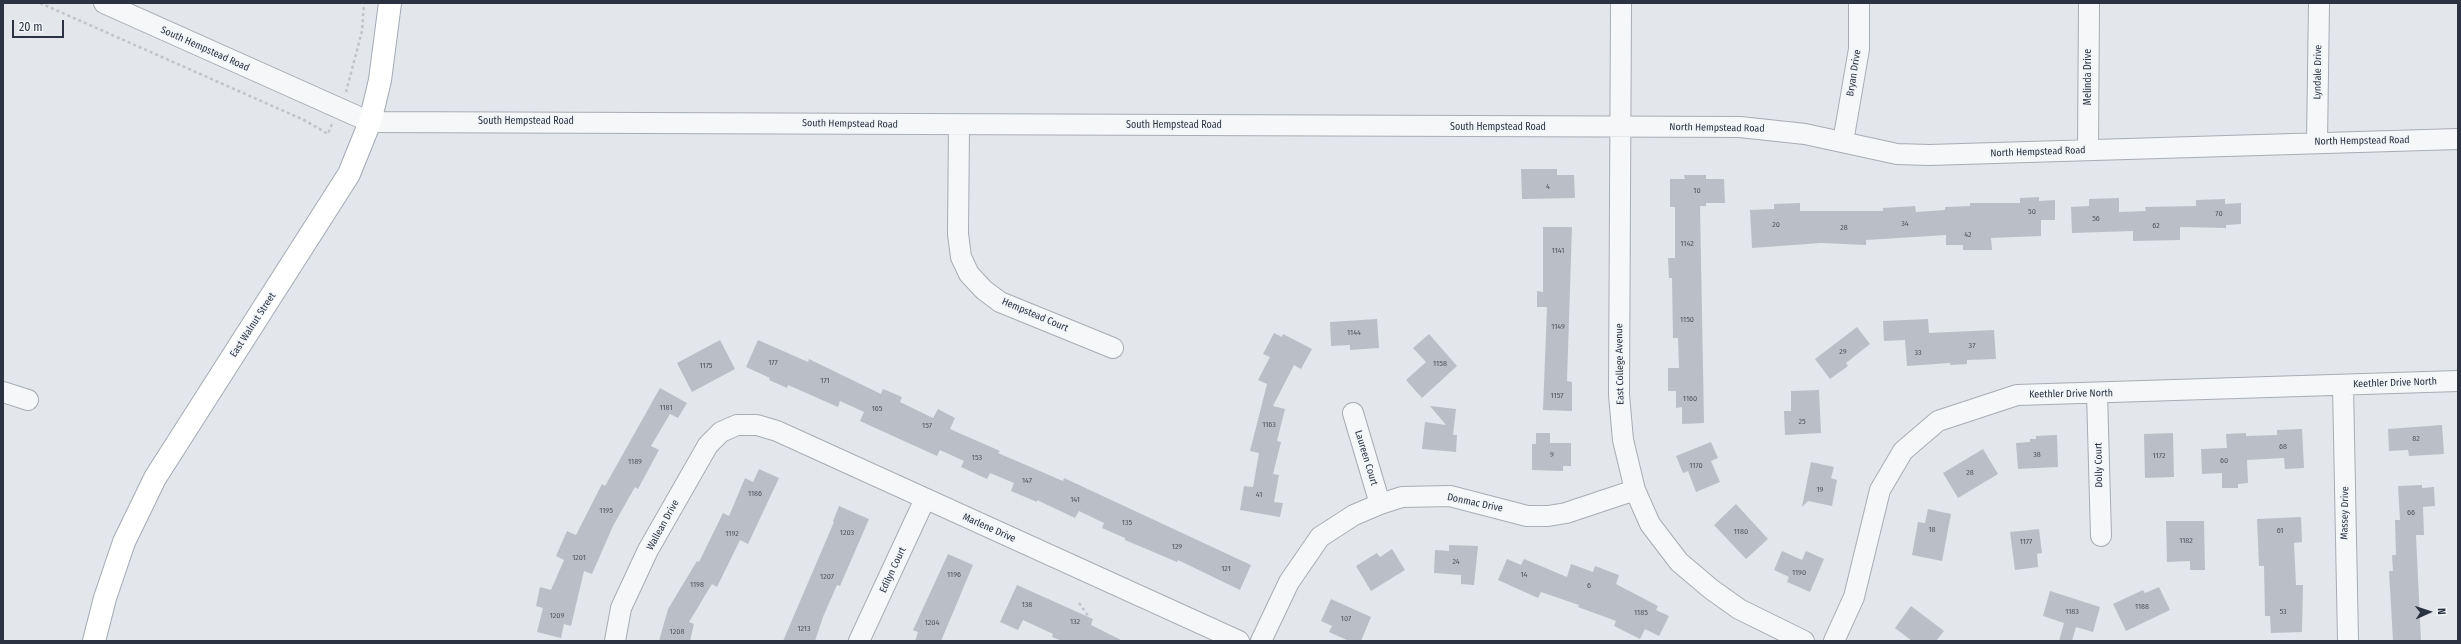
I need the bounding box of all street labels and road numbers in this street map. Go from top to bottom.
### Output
street label: South Hempstead Road [159,24,251,74]
street label: Lyndale Drive [2312,45,2324,99]
street label: Bryan Drive [1844,49,1864,97]
street label: Melinda Drive [2082,49,2094,105]
street label: South Hempstead Road [478,115,574,127]
street label: South Hempstead Road [802,117,898,131]
street label: South Hempstead Road [1126,119,1222,131]
street label: South Hempstead Road [1450,121,1546,133]
street label: North Hempstead Road [1669,121,1765,135]
street label: North Hempstead Road [2314,134,2410,148]
street label: North Hempstead Road [1990,144,2086,160]
street label: East Walnut Street [228,290,278,360]
street label: Hempstead Court [1000,296,1070,334]
street label: East College Avenue [1613,323,1627,405]
street label: Keethler Drive North [2353,376,2437,390]
street label: Keethler Drive North [2029,387,2113,401]
street label: Laureen Court [1352,429,1380,487]
street label: Dolly Court [2093,442,2105,488]
street label: Massey Drive [2339,486,2351,540]
street label: Donmac Drive [1446,491,1504,515]
street label: Wallean Drive [644,498,682,552]
street label: Marlene Drive [961,511,1017,545]
street label: Edilyn Court [877,545,909,595]

